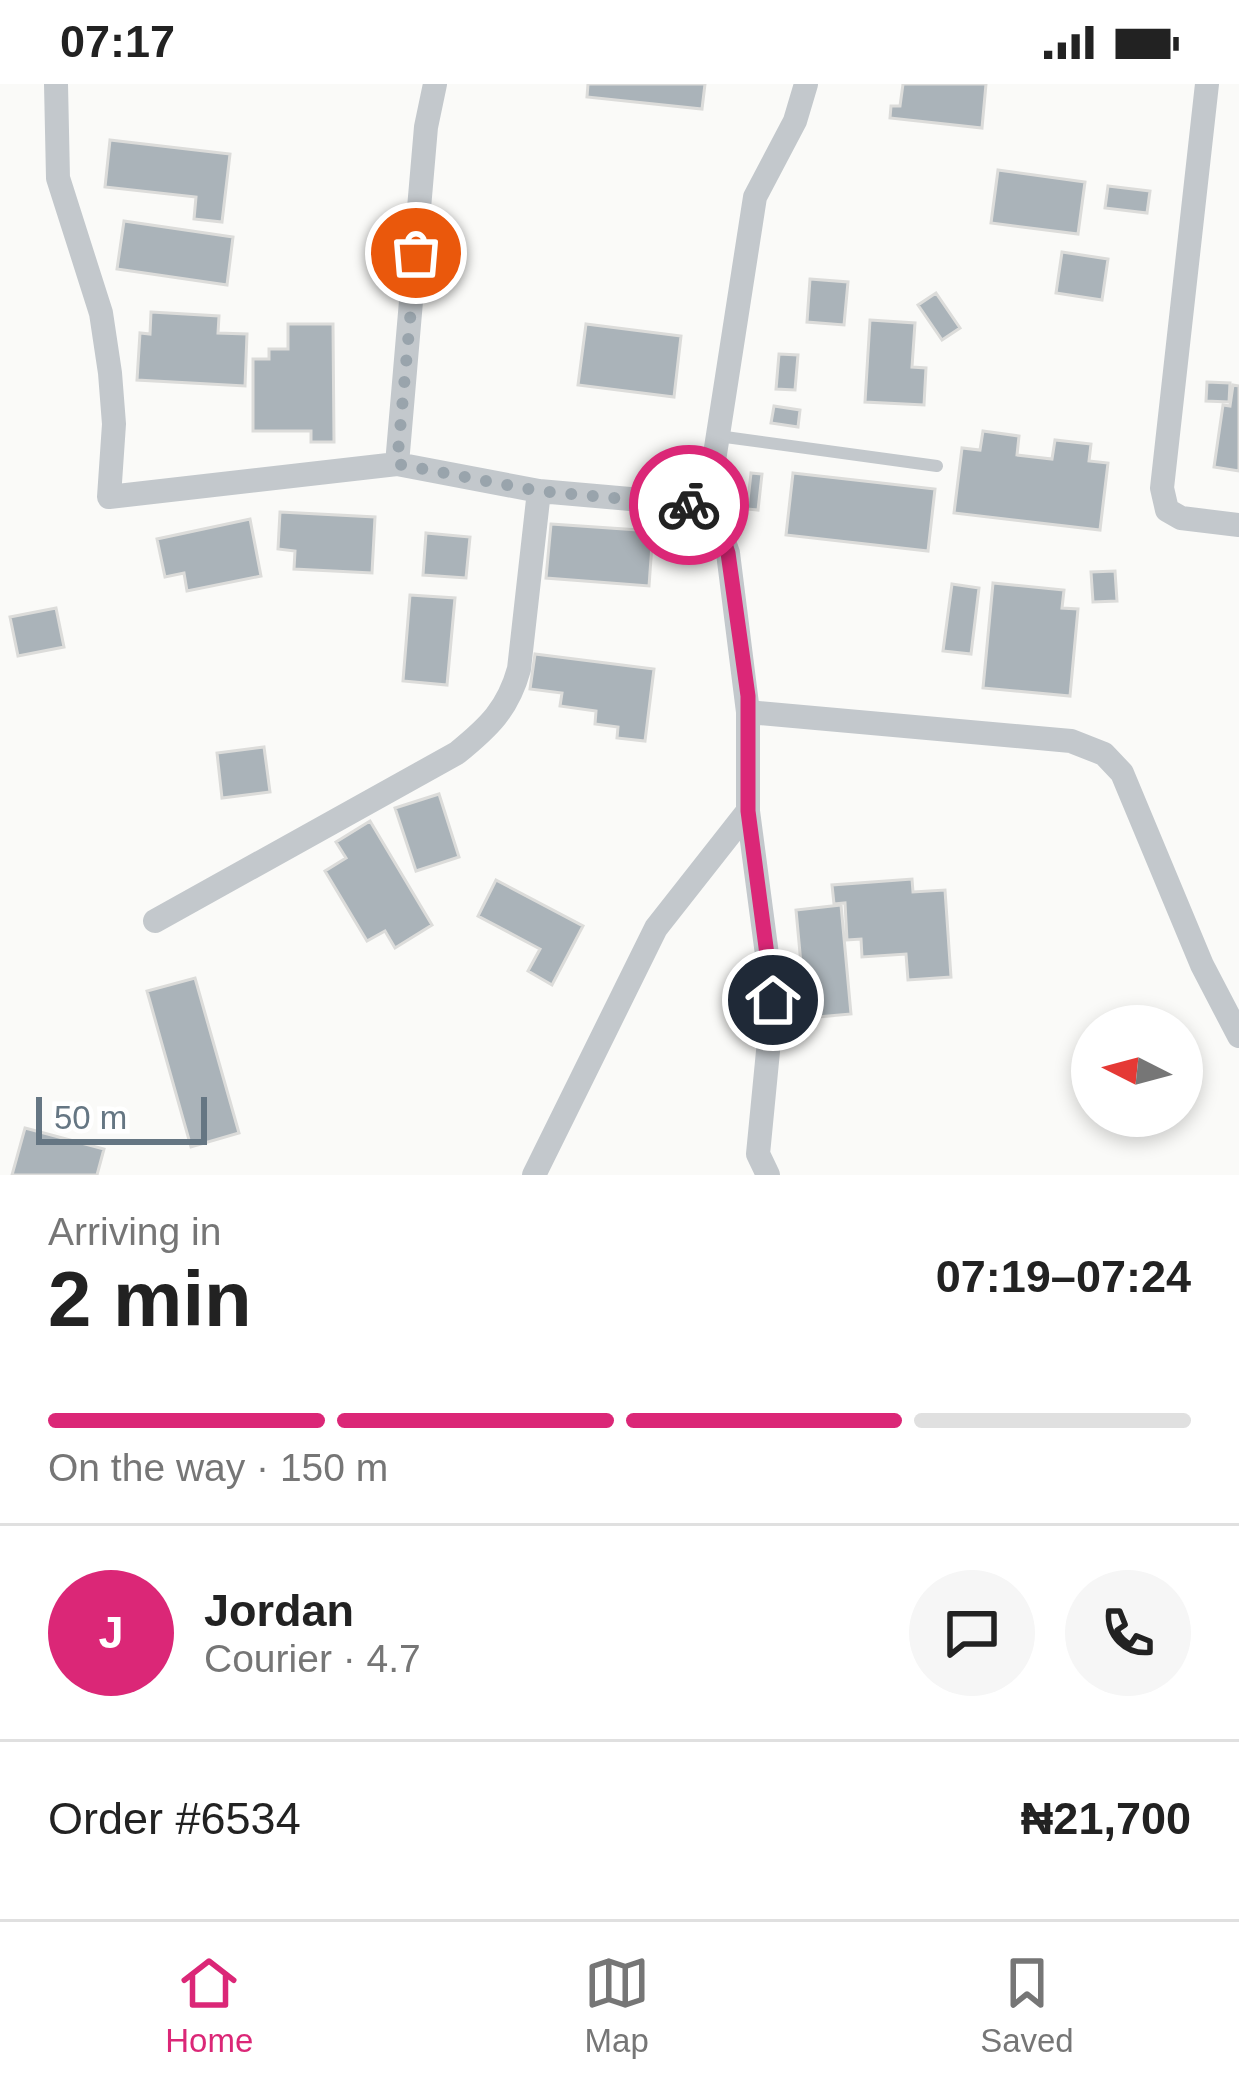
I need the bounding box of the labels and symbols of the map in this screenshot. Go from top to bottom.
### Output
pin [365,202,467,304]
courier [629,445,749,565]
pin [722,949,824,1051]
north arrow [1071,1005,1203,1137]
scale bar [36,1091,207,1144]

